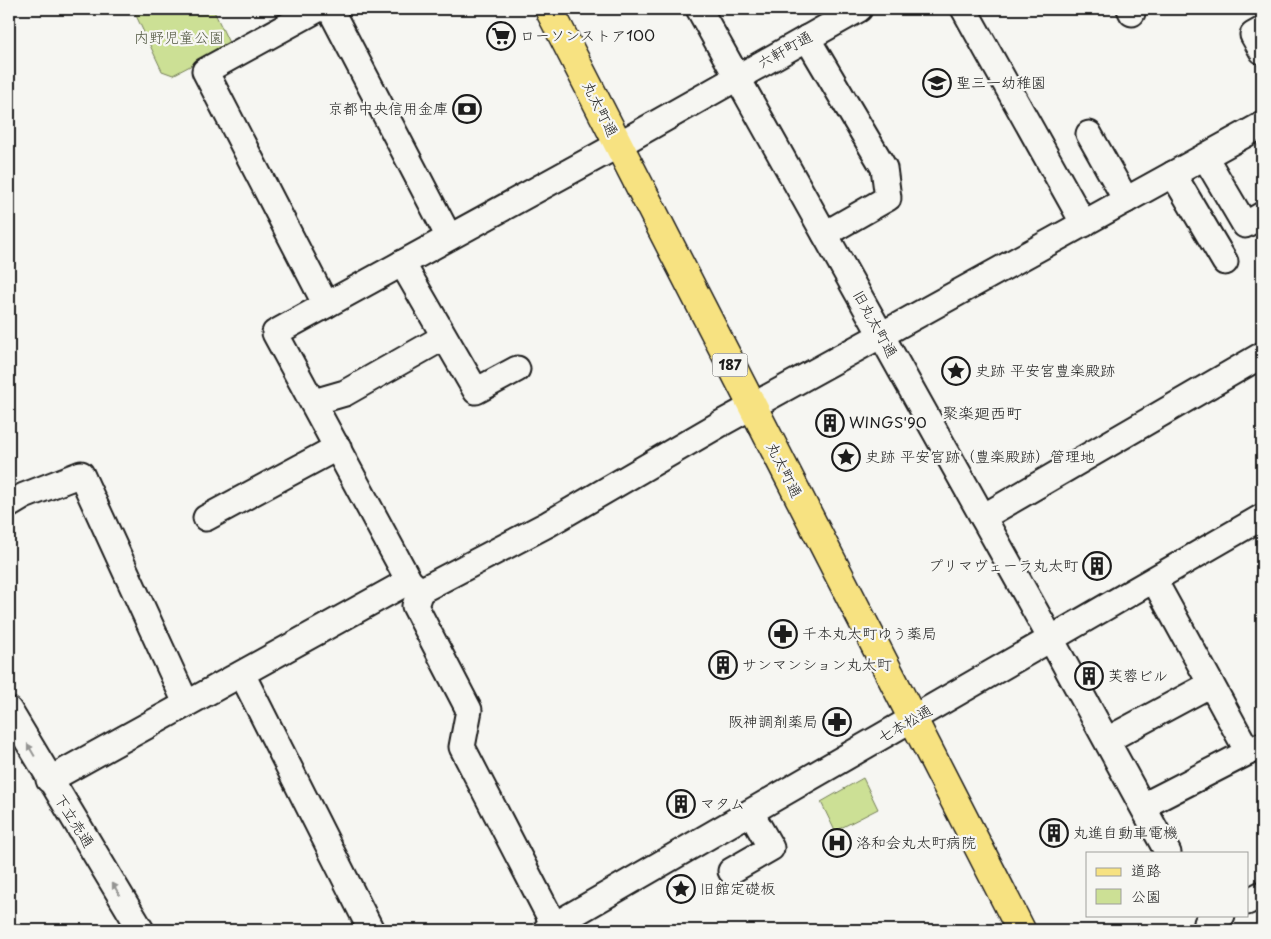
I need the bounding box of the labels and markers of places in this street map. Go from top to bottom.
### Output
supermarket icon: ローソンストア100 [486,21,516,51]
place label: ローソンストア100 [520,23,655,46]
school or university icon: 聖三一幼稚園 [922,68,952,98]
place label: 聖三一幼稚園 [956,70,1046,93]
bank icon: 京都中央信用金庫 [452,94,482,124]
place label: 京都中央信用金庫 [328,96,448,119]
place icon: 史跡 平安宮豊楽殿跡 [941,356,971,386]
place label: 史跡 平安宮豊楽殿跡 [975,358,1115,381]
building icon: WINGS'90 [815,408,845,438]
place label: WINGS'90 [849,410,927,433]
place icon: 史跡 平安宮跡（豊楽殿跡）管理地 [831,442,861,472]
place label: 史跡 平安宮跡（豊楽殿跡）管理地 [865,444,1095,467]
building icon: プリマヴェーラ丸太町 [1082,551,1112,581]
place label: プリマヴェーラ丸太町 [928,553,1079,576]
pharmacy icon: 千本丸太町ゆう薬局 [768,619,798,649]
place label: 千本丸太町ゆう薬局 [802,621,937,644]
building icon: サンマンション丸太町 [708,650,738,680]
place label: サンマンション丸太町 [742,652,892,675]
building icon: 芙蓉ビル [1074,661,1104,691]
place label: 芙蓉ビル [1108,663,1168,686]
pharmacy icon: 阪神調剤薬局 [822,707,852,737]
place label: 阪神調剤薬局 [728,709,818,732]
building icon: マタム [666,789,696,819]
place label: マタム [700,791,745,814]
building icon: 丸進自動車電機 [1039,818,1069,848]
place label: 丸進自動車電機 [1073,820,1178,843]
hospital icon: 洛和会丸太町病院 [822,828,852,858]
place label: 洛和会丸太町病院 [856,830,976,853]
place icon: 旧館定礎板 [666,874,696,904]
place label: 旧館定礎板 [700,876,775,899]

